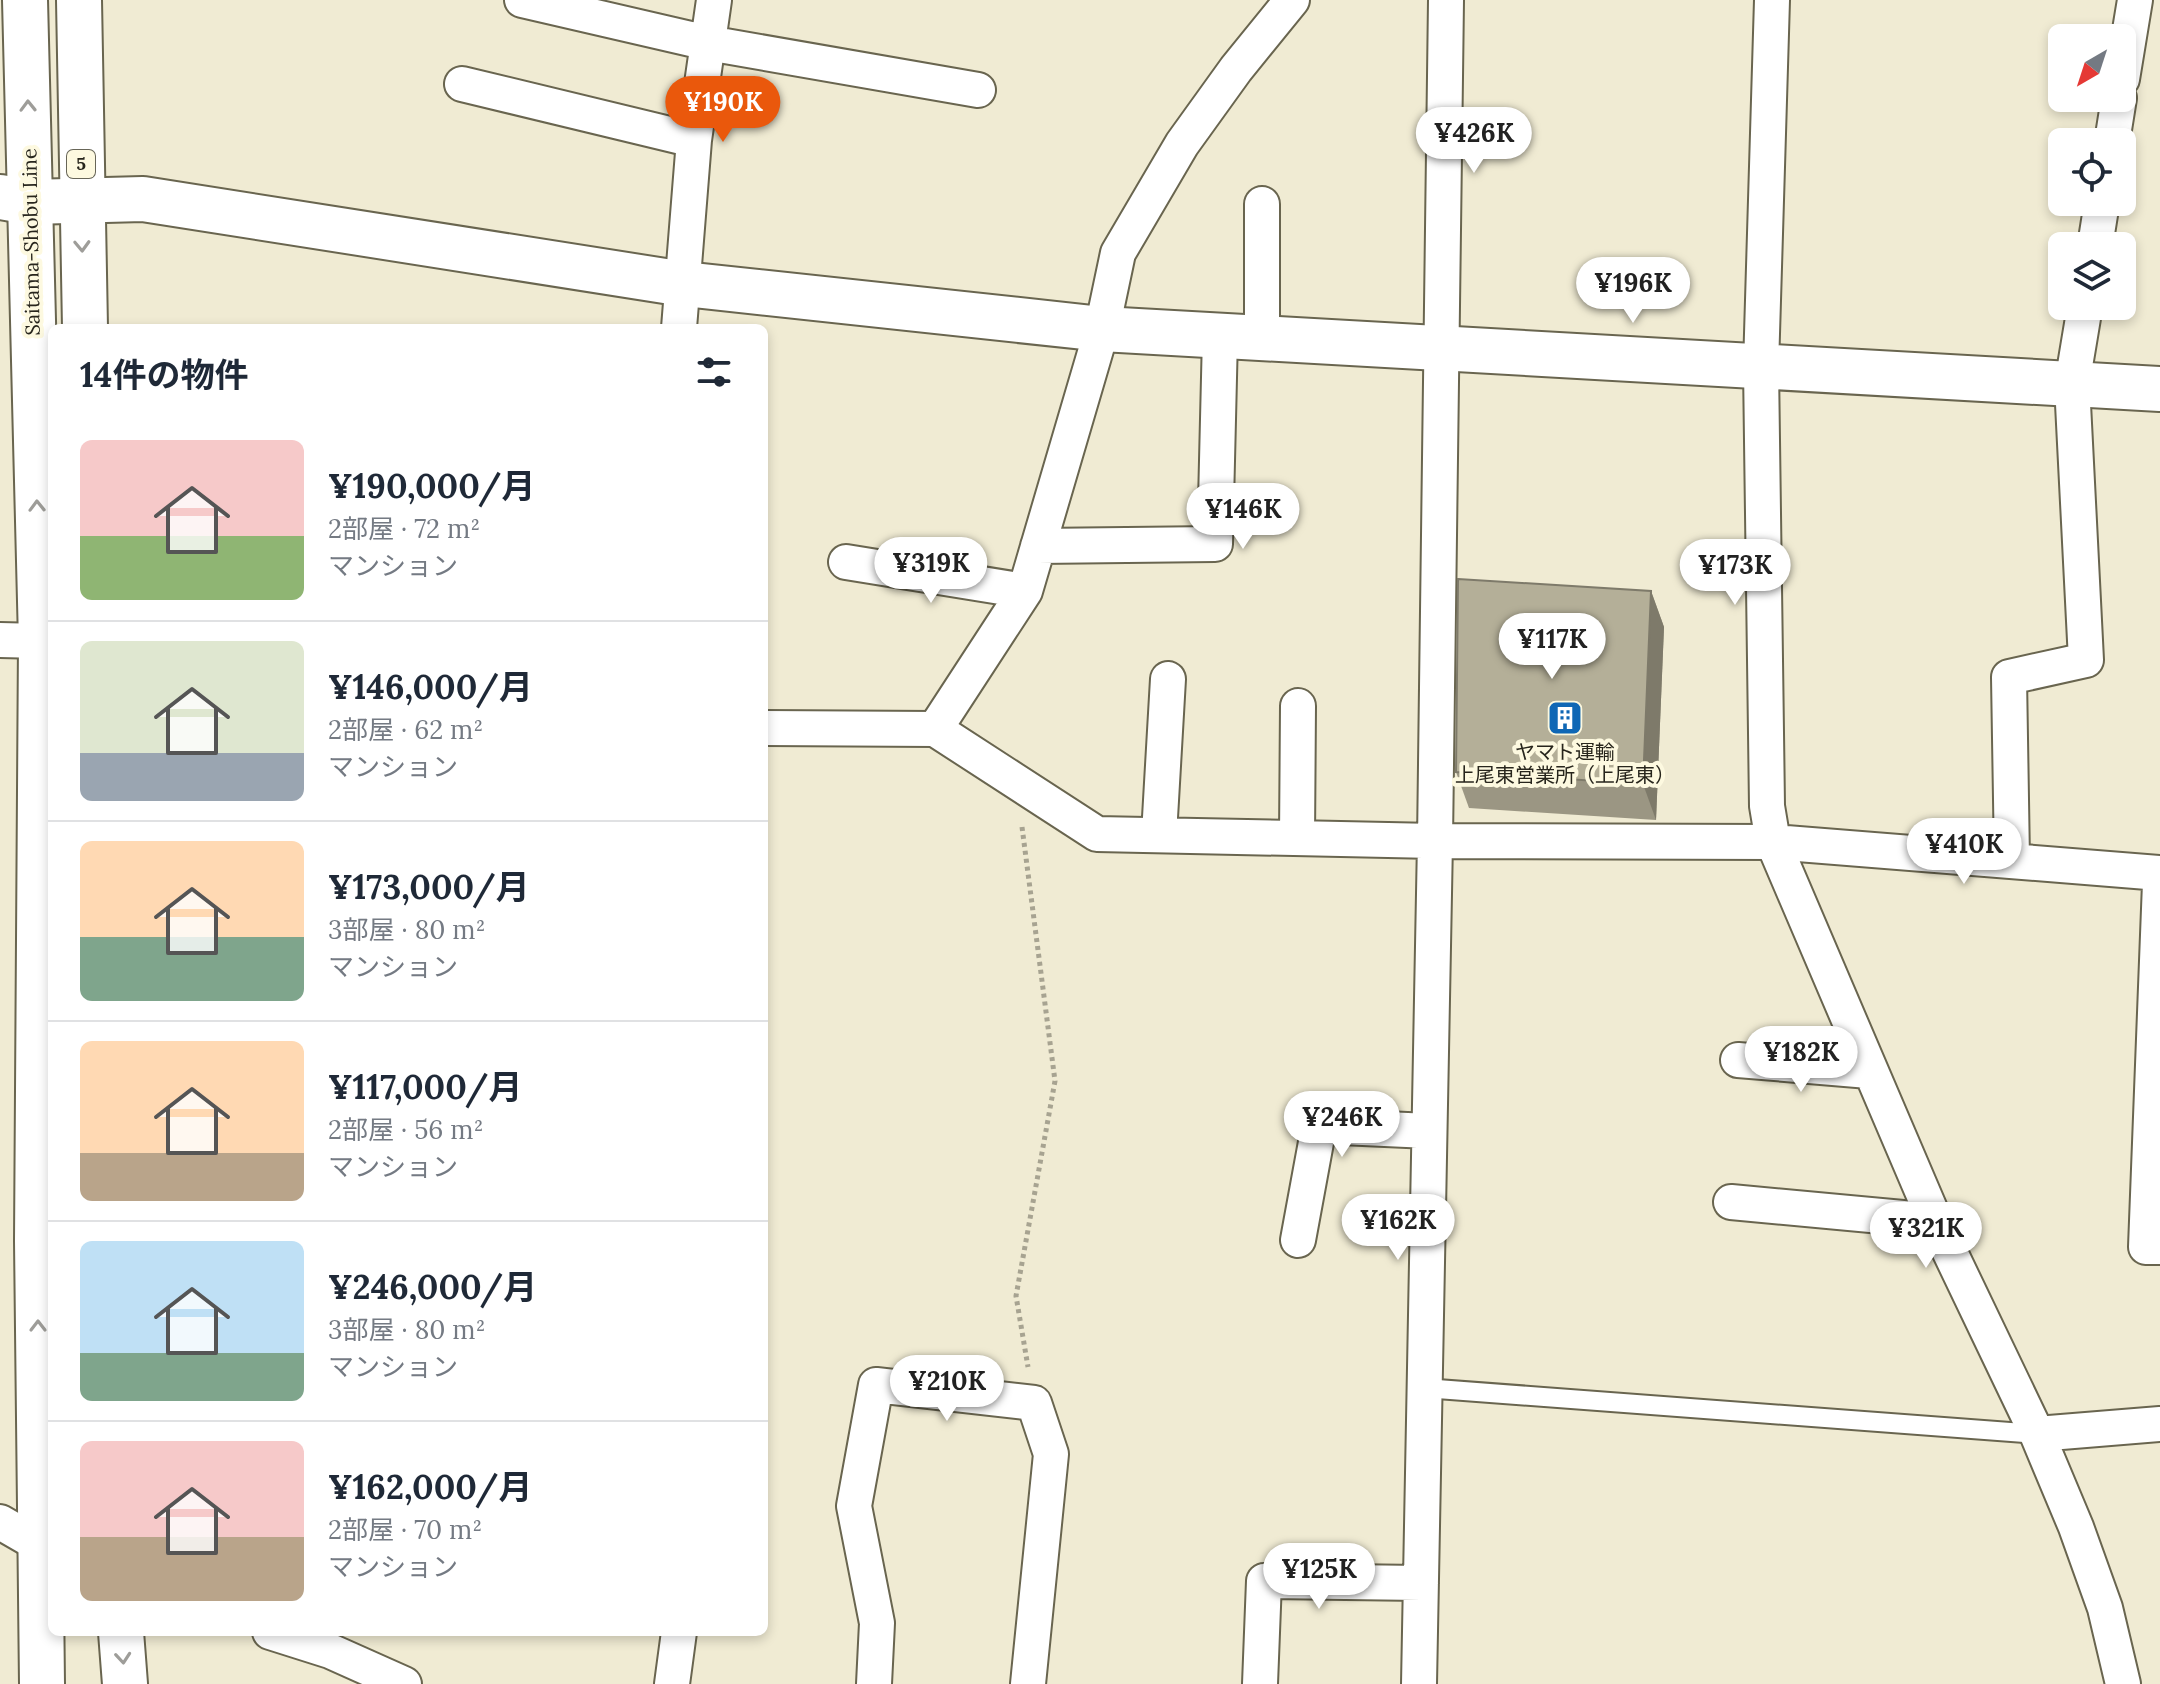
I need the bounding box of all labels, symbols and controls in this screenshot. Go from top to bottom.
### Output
north arrow [2048,24,2136,112]
map controls [2048,24,2136,320]
pin: ¥190K [667,76,779,144]
text: ¥190K [683,85,763,118]
one-way arrow [19,99,36,112]
pin: ¥426K [1418,107,1530,175]
text: ¥426K [1434,116,1514,149]
button: locate [2048,128,2136,216]
street label: Saitama-Shobu Line [16,148,45,336]
road number: 5 [67,150,95,178]
button: layers [2048,232,2136,320]
one-way arrow [74,240,91,253]
pin: ¥196K [1577,257,1689,325]
text: ¥196K [1594,266,1672,299]
icon: filters [692,350,736,394]
text: 14件の物件 [80,353,248,396]
text: ¥190,000/月 [328,464,535,507]
icon: home [144,472,240,568]
pin: ¥146K [1187,483,1299,551]
text: ¥146K [1204,492,1282,525]
one-way arrow [29,499,46,512]
text: 2部屋 · 72 m² [328,512,480,545]
pin: ¥319K [875,537,987,605]
pin: ¥173K [1679,539,1791,607]
text: ¥319K [892,546,970,579]
text: ¥173K [1698,548,1772,581]
text: マンション [328,549,458,582]
pin: ¥117K [1496,613,1608,681]
text: ¥117K [1517,622,1587,655]
text: ¥146,000/月 [328,665,533,708]
icon: home [144,673,240,769]
building icon: ヤマト運輸 上尾東営業所（上尾東） [1546,699,1584,737]
text: 2部屋 · 62 m² [328,713,483,746]
place label: ヤマト運輸 上尾東営業所（上尾東） [1455,739,1675,787]
text: マンション [328,750,458,783]
pin: ¥410K [1908,818,2020,886]
text: ¥410K [1925,827,2003,860]
text: ¥173,000/月 [328,865,530,908]
icon: home [144,873,240,969]
text: 3部屋 · 80 m² [328,913,486,946]
text: マンション [328,950,458,983]
pin: ¥182K [1745,1026,1857,1094]
text: ¥182K [1763,1035,1839,1068]
text: ¥117,000/月 [328,1065,522,1108]
icon: home [144,1073,240,1169]
pin: ¥246K [1286,1091,1398,1159]
text: ¥246K [1302,1100,1382,1133]
text: 2部屋 · 56 m² [328,1113,483,1146]
text: マンション [328,1150,458,1183]
pin: ¥162K [1342,1194,1454,1262]
pin: ¥321K [1870,1202,1982,1270]
text: ¥162K [1360,1203,1436,1236]
text: ¥321K [1888,1211,1964,1244]
text: ¥246,000/月 [328,1265,537,1308]
icon: home [144,1273,240,1369]
text: 3部屋 · 80 m² [328,1313,486,1346]
one-way arrow [29,1319,47,1332]
text: マンション [328,1350,458,1383]
pin: ¥210K [891,1355,1003,1423]
text: ¥210K [908,1364,986,1397]
text: ¥162,000/月 [328,1465,532,1508]
icon: home [144,1473,240,1569]
text: 2部屋 · 70 m² [328,1513,482,1546]
pin: ¥125K [1263,1543,1375,1611]
text: マンション [328,1550,458,1583]
text: ¥125K [1281,1552,1357,1585]
one-way arrow [114,1652,131,1665]

